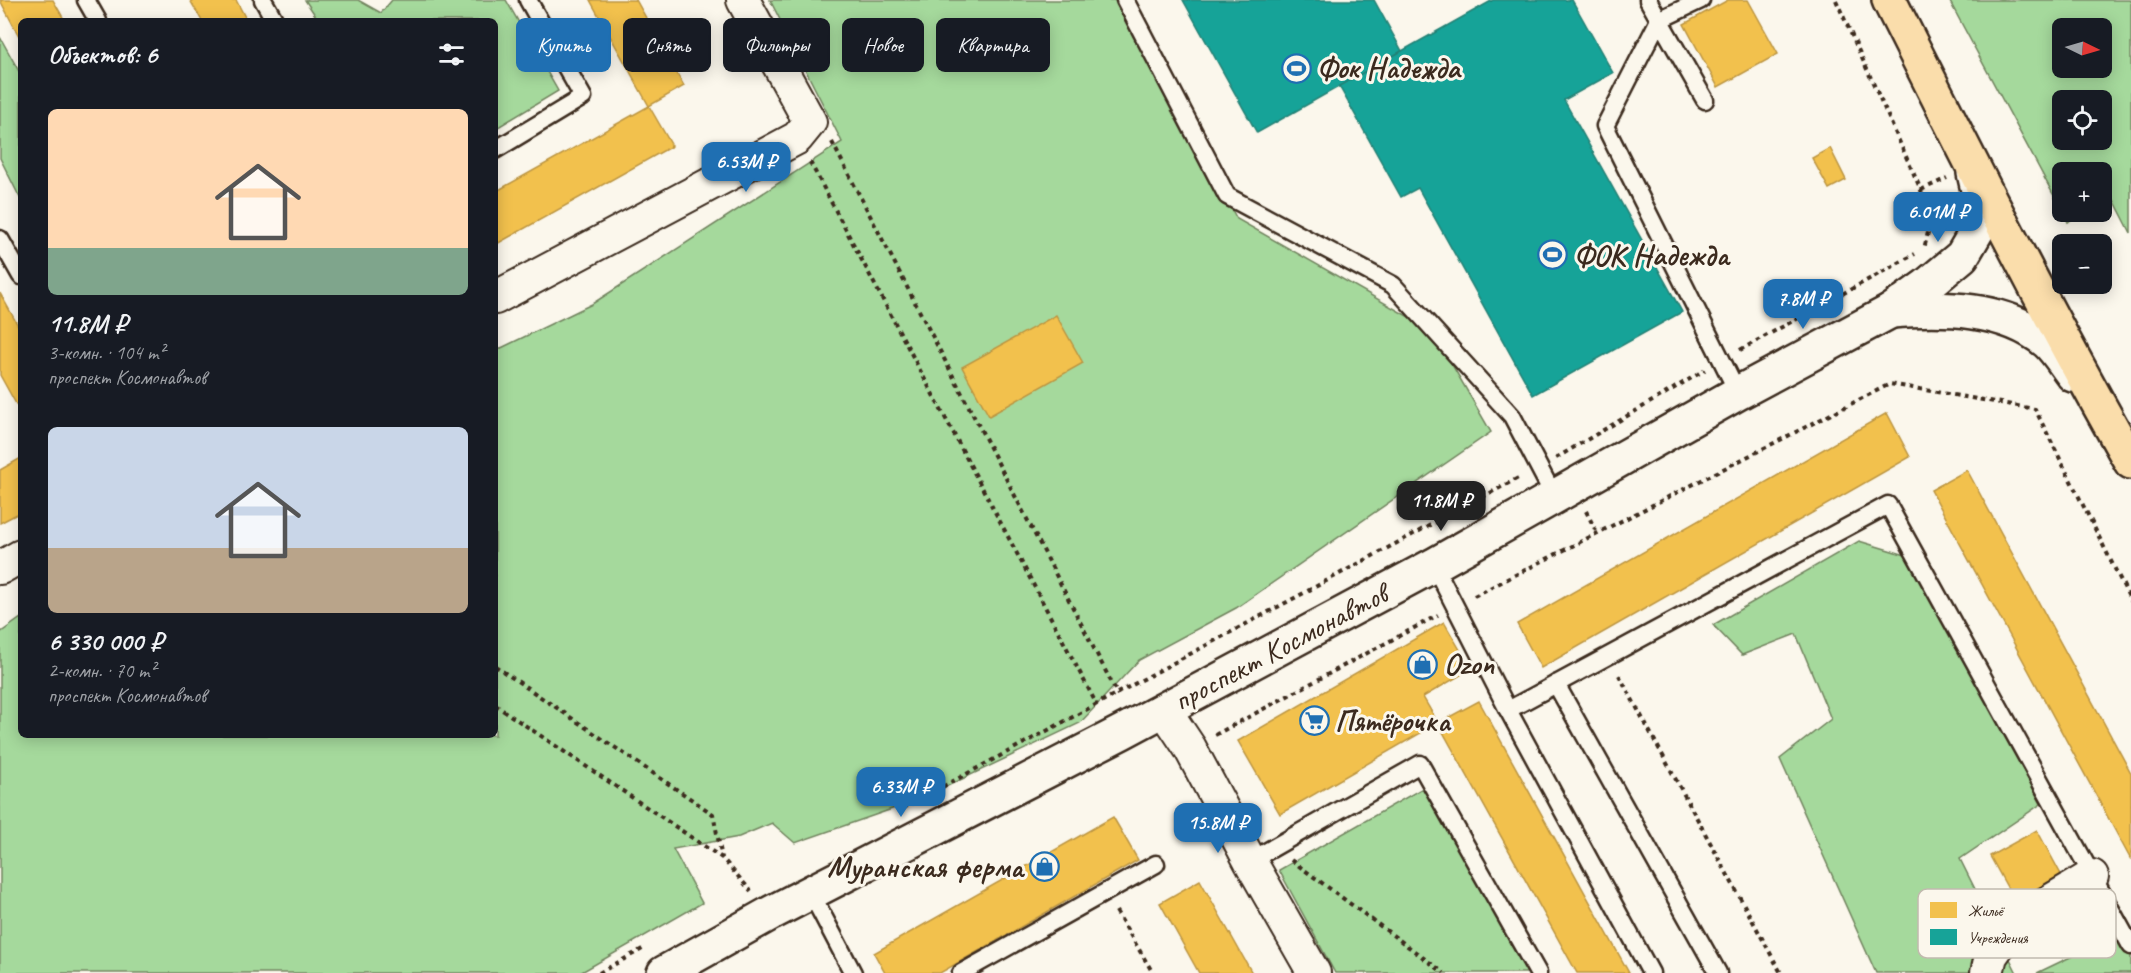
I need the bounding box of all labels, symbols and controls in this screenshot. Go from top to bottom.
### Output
chip: Купить [516,18,611,72]
chip: Снять [623,18,711,72]
chip: Фильтры [723,18,830,72]
chip: Новое [842,18,924,72]
chip: Квартира [936,18,1050,72]
north arrow [2052,18,2112,78]
map controls [2052,18,2112,294]
text: Объектов: 6 [48,38,157,71]
icon: filters [435,38,468,71]
place label: Фок Надежда [1317,49,1462,87]
sports icon: Фок Надежда [1280,52,1312,84]
button: locate [2052,90,2112,150]
pin: 6.53M ₽ [691,142,801,193]
icon: home [204,148,312,256]
text: 6.53M ₽ [716,149,776,174]
button: + [2052,162,2112,222]
pin: 6.01M ₽ [1883,192,1993,243]
text: 6.01M ₽ [1907,199,1969,224]
button: − [2052,234,2112,294]
place label: ФОК Надежда [1574,236,1731,274]
sports icon: ФОК Надежда [1537,239,1569,271]
pin: 7.8M ₽ [1754,279,1852,330]
text: 7.8M ₽ [1777,286,1829,311]
text: 11.8M ₽ [48,307,127,340]
text: 3-комн. · 104 m² [48,340,165,365]
text: проспект Космонавтов [48,365,206,390]
icon: home [204,466,312,574]
pin: 11.8M ₽ [1386,481,1496,532]
text: 11.8M ₽ [1411,488,1471,513]
street label: проспект Космонавтов [1166,572,1399,719]
text: 6 330 000 ₽ [48,625,163,658]
place label: Ozon [1444,645,1495,683]
shop icon: Ozon [1407,648,1439,680]
text: 2-комн. · 70 m² [48,658,156,683]
text: проспект Космонавтов [48,683,206,708]
place label: Пятёрочка [1335,702,1452,740]
supermarket icon: Пятёрочка [1298,705,1330,737]
pin: 6.33M ₽ [846,767,956,818]
text: 6.33M ₽ [870,774,932,799]
pin: 15.8M ₽ [1163,803,1273,854]
text: 15.8M ₽ [1188,810,1248,835]
place label: Муранская ферма [827,848,1026,886]
shop icon: Муранская ферма [1028,851,1060,883]
legend [1918,889,2116,958]
text: Жильё [1968,901,2006,921]
text: Учреждения [1968,928,2029,948]

